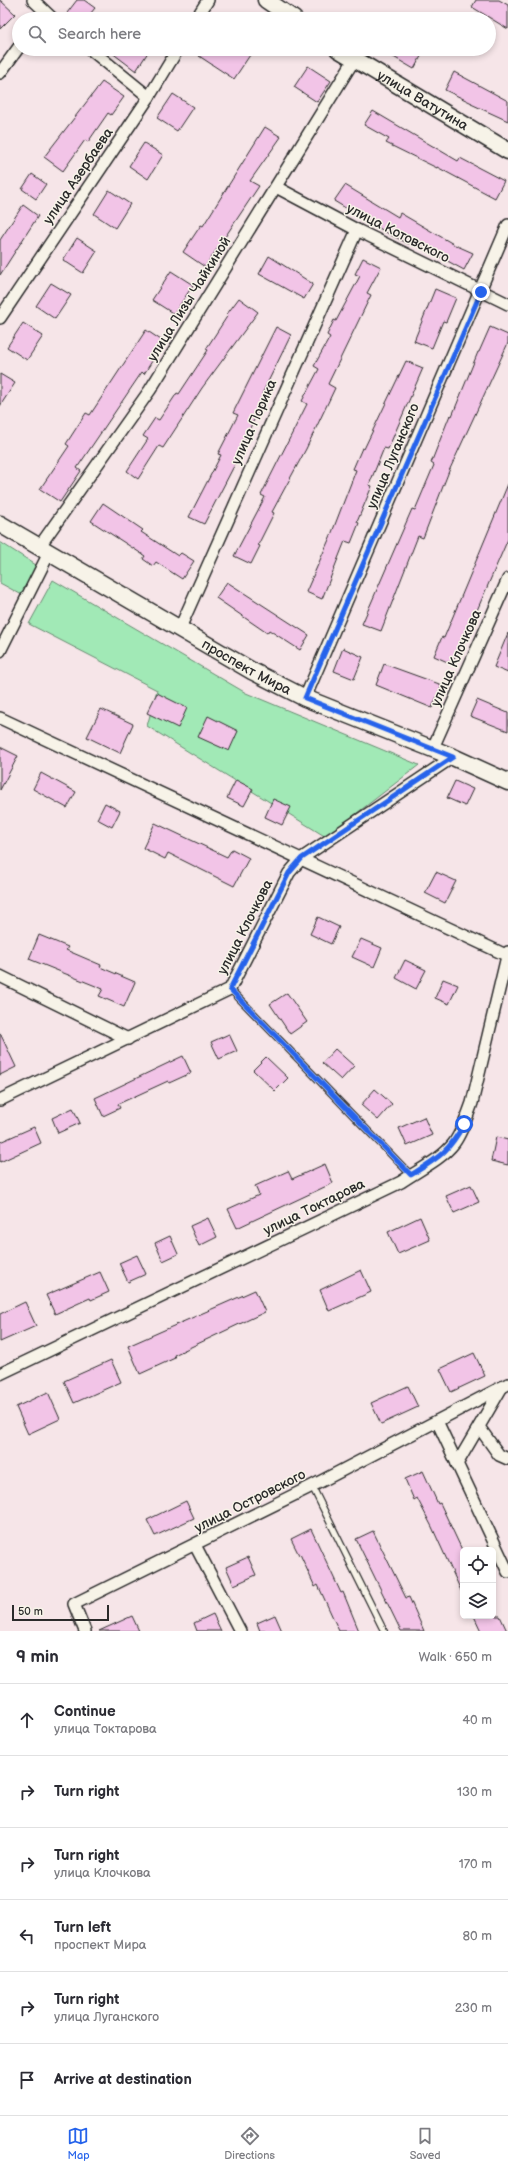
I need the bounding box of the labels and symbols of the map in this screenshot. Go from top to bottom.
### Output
street label: улица Ватутина [374,66,472,134]
street label: улица Азербаева [39,124,117,228]
street label: улица Котовского [344,200,452,266]
street label: улица Лизы Чайкиной [144,233,234,365]
route end [472,283,490,301]
street label: улица Порика [228,376,281,467]
street label: улица Луганского [363,401,423,511]
street label: улица Клочкова [427,606,485,709]
street label: проспект Мира [199,635,295,698]
street label: улица Клочкова [214,876,277,977]
route start [455,1115,473,1133]
street label: улица Токтарова [261,1175,368,1239]
street label: улица Островского [192,1466,308,1536]
scale bar [12,1603,109,1622]

